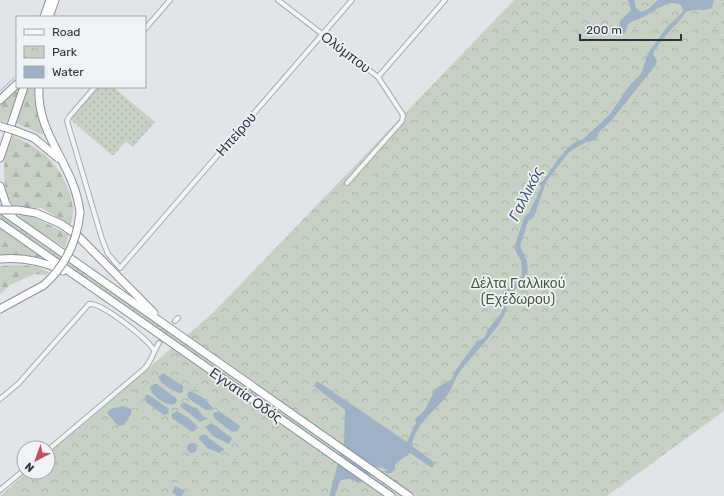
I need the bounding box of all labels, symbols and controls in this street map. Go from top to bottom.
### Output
legend [16,16,146,88]
scale bar [580,16,681,42]
text: 200 m [586,23,622,37]
text: Road [52,25,80,39]
street label: Ολύμπου [317,28,374,77]
text: Park [52,45,78,59]
text: Water [52,65,84,79]
street label: Ηπείρου [213,109,260,160]
water label: Γαλλικός [505,163,548,224]
park label: Δέλτα Γαλλικού (Εχέδωρου) [471,275,565,308]
street label: Εγνατία Οδός [206,364,286,427]
north arrow [16,440,56,480]
text: N [22,460,37,475]

